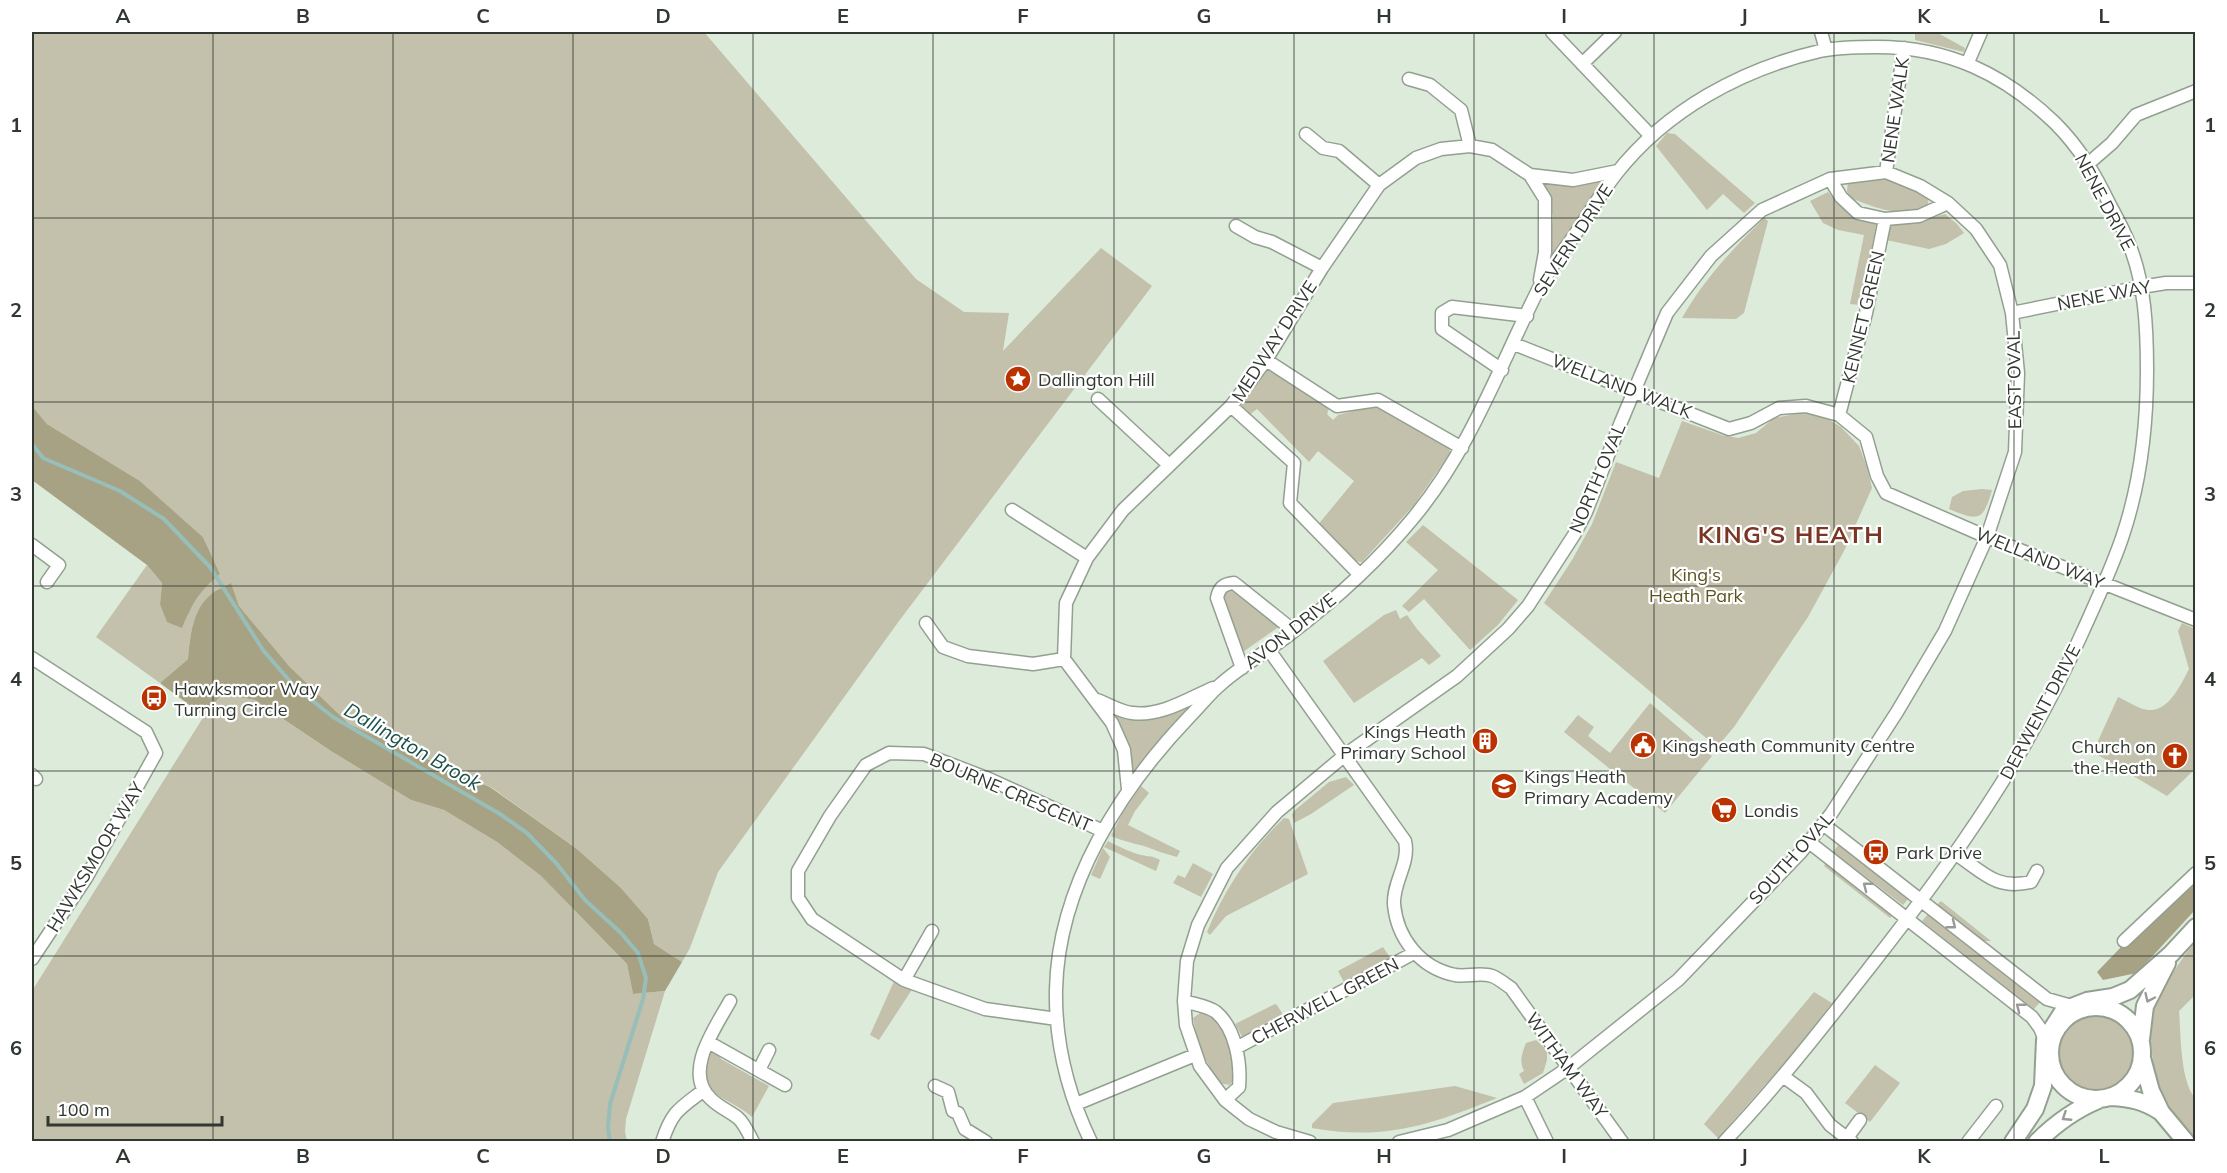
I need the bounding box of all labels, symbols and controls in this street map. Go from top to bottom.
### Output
text: A [116,3,131,28]
text: B [296,3,310,28]
text: C [476,3,490,28]
text: D [655,3,671,28]
text: E [837,3,849,28]
text: F [1017,3,1029,28]
text: G [1197,3,1211,28]
text: H [1376,3,1392,28]
text: I [1561,3,1567,28]
text: J [1740,3,1748,28]
text: K [1917,3,1931,28]
text: L [2098,3,2110,28]
street label: NENE WALK [1876,55,1914,164]
text: 1 [10,112,22,137]
text: 1 [2204,112,2216,137]
street label: NENE DRIVE [2070,150,2140,254]
street label: SEVERN DRIVE [1528,180,1618,300]
street label: KENNET GREEN [1837,249,1889,385]
street label: NENE WAY [2055,274,2154,315]
street label: MEDWAY DRIVE [1226,276,1322,406]
text: 2 [10,297,22,322]
text: 2 [2204,297,2216,322]
street label: EAST OVAL [2002,331,2026,429]
street label: WELLAND WALK [1549,349,1696,423]
place icon: Dallington Hill [1003,364,1033,394]
place label: Dallington Hill [1038,368,1155,391]
street label: NORTH OVAL [1564,419,1631,536]
text: 3 [10,481,22,506]
text: 3 [2204,481,2216,506]
district label: KING'S HEATH [1698,519,1884,549]
street label: WELLAND WAY [1972,522,2109,595]
park label: King's Heath Park [1649,563,1744,607]
street label: AVON DRIVE [1239,588,1341,674]
street label: DERWENT DRIVE [1995,641,2085,783]
text: 4 [10,666,22,691]
text: 4 [2204,666,2216,691]
place label: Hawksmoor Way Turning Circle [174,677,319,721]
bus stop icon: Hawksmoor Way Turning Circle [139,683,169,713]
water label: Dallington Brook [340,697,487,796]
place label: Kings Heath Primary School [1340,720,1466,764]
building icon: Kings Heath Primary School [1470,726,1500,756]
public building icon: Kingsheath Community Centre [1628,730,1658,760]
place label: Kingsheath Community Centre [1662,734,1915,757]
place label: Church on the Heath [2071,735,2156,779]
church icon: Church on the Heath [2160,741,2190,771]
street label: BOURNE CRESCENT [926,747,1096,837]
place label: Kings Heath Primary Academy [1524,765,1673,809]
school or university icon: Kings Heath Primary Academy [1489,771,1519,801]
street label: HAWKSMOOR WAY [41,777,149,936]
supermarket icon: Londis [1709,795,1739,825]
place label: Londis [1744,799,1799,822]
street label: SOUTH OVAL [1744,807,1838,909]
bus stop icon: Park Drive [1861,837,1891,867]
place label: Park Drive [1896,841,1982,864]
text: 5 [10,850,22,875]
text: 5 [2204,850,2216,875]
one-way arrow [1862,883,1873,894]
one-way arrow [1945,918,1956,929]
street label: CHERWELL GREEN [1247,952,1403,1050]
one-way arrow [2145,991,2157,1002]
one-way arrow [2016,1004,2027,1015]
street label: WITHAM WAY [1521,1008,1614,1123]
text: 6 [10,1035,22,1060]
text: 6 [2204,1035,2216,1060]
scale bar [48,1089,222,1127]
text: 100 m [57,1098,110,1121]
one-way arrow [2062,1110,2072,1122]
text: A [116,1143,131,1168]
text: B [296,1143,310,1168]
text: C [476,1143,490,1168]
text: D [655,1143,671,1168]
text: E [837,1143,849,1168]
text: F [1017,1143,1029,1168]
text: G [1197,1143,1211,1168]
text: H [1376,1143,1392,1168]
text: I [1561,1143,1567,1168]
text: J [1740,1143,1748,1168]
text: K [1917,1143,1931,1168]
text: L [2098,1143,2110,1168]

